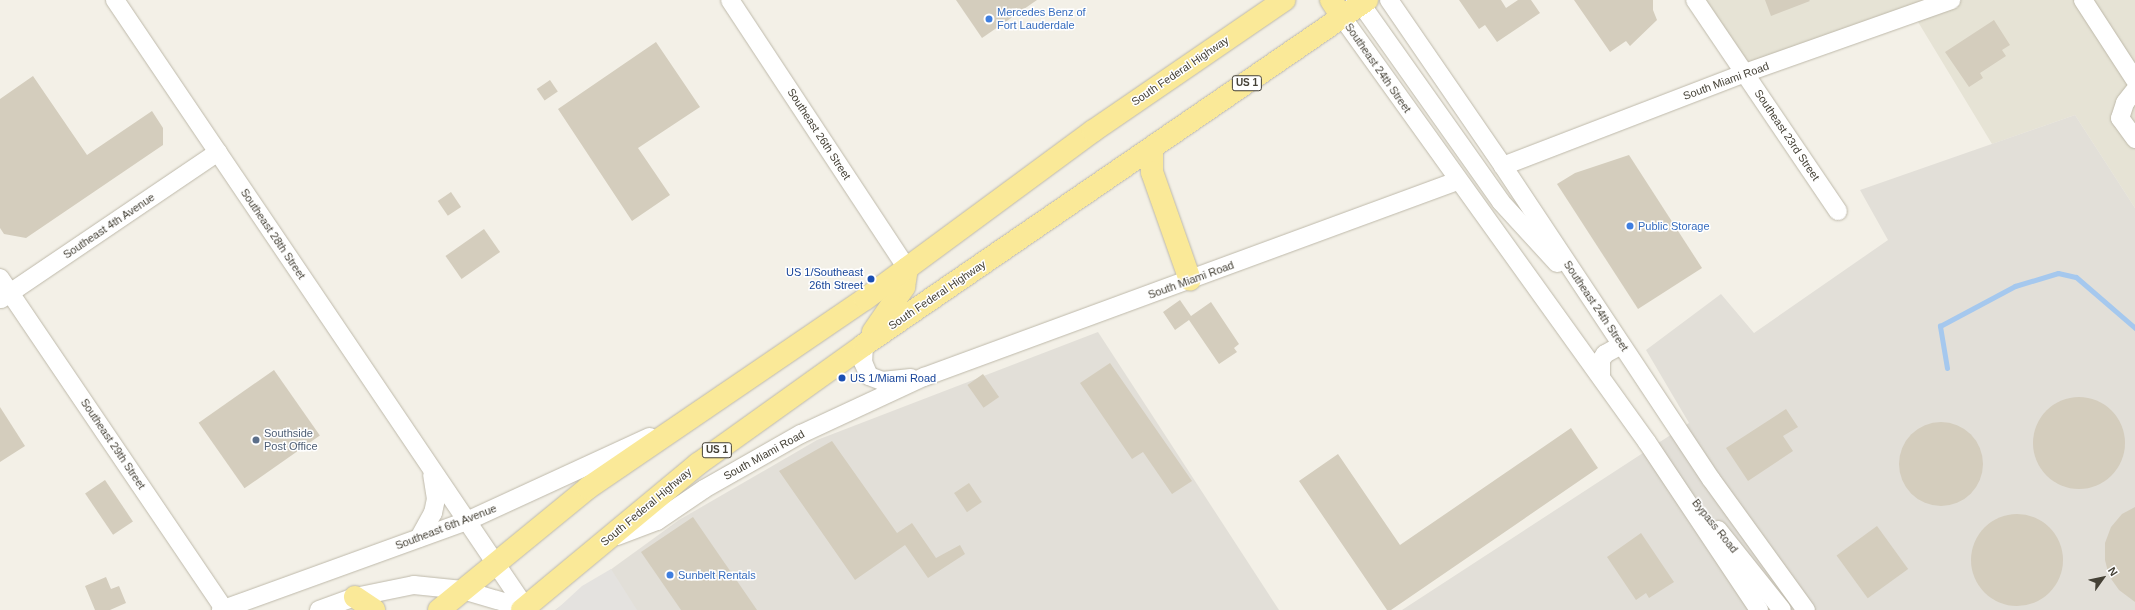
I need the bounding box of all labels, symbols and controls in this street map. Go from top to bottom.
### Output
place label: Mercedes Benz of Fort Lauderdale [997,6,1086,32]
marker: Mercedes Benz of Fort Lauderdale [984,14,994,24]
street label: Southeast 24th Street [1342,21,1414,115]
street label: South Federal Highway [1129,34,1231,108]
street label: South Miami Road [1681,59,1771,103]
road number: US 1 [1231,75,1263,91]
street label: Southeast 26th Street [784,86,854,182]
street label: Southeast 23rd Street [1752,87,1822,183]
street label: Southeast 28th Street [238,186,308,282]
street label: Southeast 4th Avenue [61,190,157,262]
place label: Public Storage [1638,219,1710,233]
marker: Public Storage [1625,221,1635,231]
street label: South Federal Highway [886,258,988,332]
street label: South Miami Road [1146,258,1236,302]
street label: Southeast 24th Street [1561,258,1631,354]
place label: US 1/Southeast 26th Street [786,266,863,292]
marker: US 1/Southeast 26th Street [866,274,876,284]
place label: US 1/Miami Road [850,371,936,385]
marker: US 1/Miami Road [837,373,847,383]
street label: Southeast 29th Street [78,396,148,492]
place label: Southside Post Office [264,427,318,453]
street label: South Miami Road [721,427,807,483]
marker: Southside Post Office [251,435,261,445]
road number: US 1 [701,442,733,458]
street label: South Federal Highway [598,465,694,549]
street label: Bypass Road [1689,496,1741,556]
street label: Southeast 6th Avenue [393,501,499,553]
north arrow [2083,558,2123,598]
text: N [2106,565,2120,578]
place label: Sunbelt Rentals [678,568,756,582]
marker: Sunbelt Rentals [665,570,675,580]

